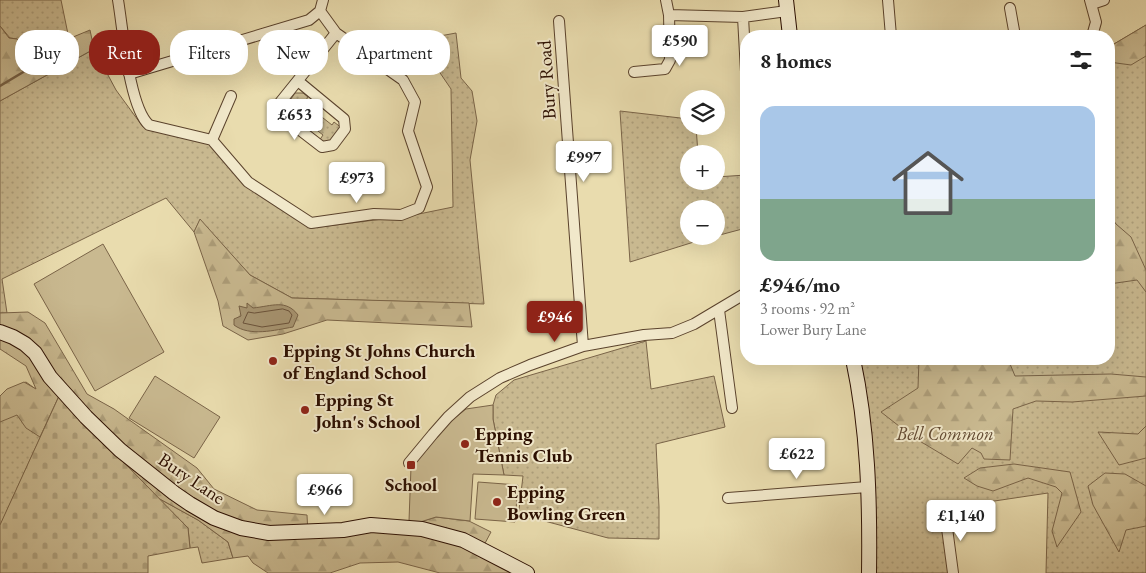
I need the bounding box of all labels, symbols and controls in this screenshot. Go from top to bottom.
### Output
pin: £590 [650,24,710,67]
chip: Buy [15,30,79,75]
chip: Rent [89,30,160,75]
chip: Filters [170,30,248,75]
chip: New [258,30,328,75]
chip: Apartment [338,30,450,75]
text: £590 [663,30,697,51]
street label: Bury Road [531,39,562,120]
icon: filters [1067,46,1095,74]
text: 8 homes [760,47,832,74]
map controls [680,90,725,245]
button: layers [680,90,725,135]
pin: £653 [265,98,325,141]
text: £653 [278,104,312,125]
icon: home [883,138,973,228]
pin: £997 [554,140,614,183]
button: + [680,145,725,190]
text: £997 [567,146,601,167]
pin: £973 [327,162,387,204]
text: £973 [340,167,374,188]
button: − [680,200,725,245]
text: £946/mo [760,271,840,298]
text: 3 rooms · 92 m² [760,298,855,319]
pin: £946 [525,300,585,343]
text: £946 [538,306,572,327]
text: Lower Bury Lane [760,319,866,340]
place label: Epping St Johns Church of England School [283,338,476,385]
marker: Epping St Johns Church of England School [267,355,279,367]
place label: Epping St John's School [313,387,421,434]
marker: Epping St John's School [299,404,311,416]
place label: Epping Tennis Club [475,421,572,468]
park label: Bell Common [895,421,994,446]
marker: Epping Tennis Club [459,438,471,450]
pin: £622 [767,438,827,480]
text: £622 [780,443,814,464]
street label: Bury Lane [153,447,230,510]
marker: School [405,459,417,471]
place label: School [385,472,438,497]
pin: £966 [295,474,355,516]
text: £966 [308,479,342,500]
place label: Epping Bowling Green [507,479,626,526]
marker: Epping Bowling Green [491,496,503,508]
pin: £1,140 [920,500,1002,542]
text: £1,140 [938,505,984,526]

